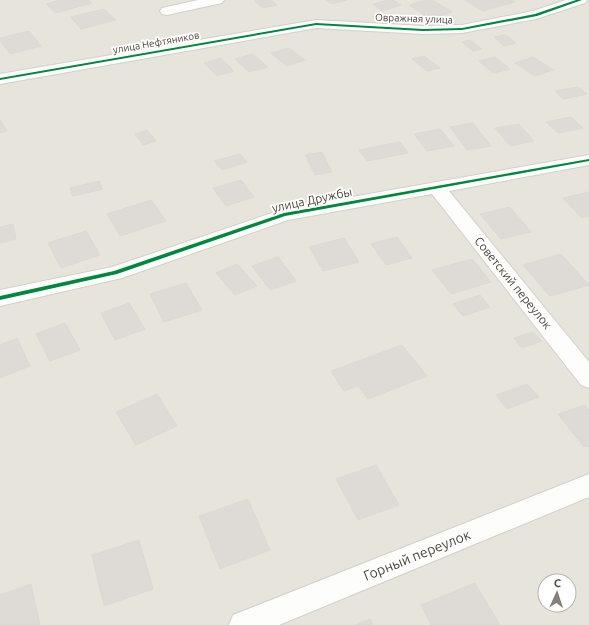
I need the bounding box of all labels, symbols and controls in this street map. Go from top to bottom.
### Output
street label: Овражная улица [375,12,453,25]
street label: улица Нефтяников [112,29,200,56]
street label: улица Дружбы [271,185,353,214]
street label: Советский переулок [472,234,555,331]
street label: Горный переулок [361,526,473,584]
north arrow [537,573,577,613]
text: С [554,577,561,589]

